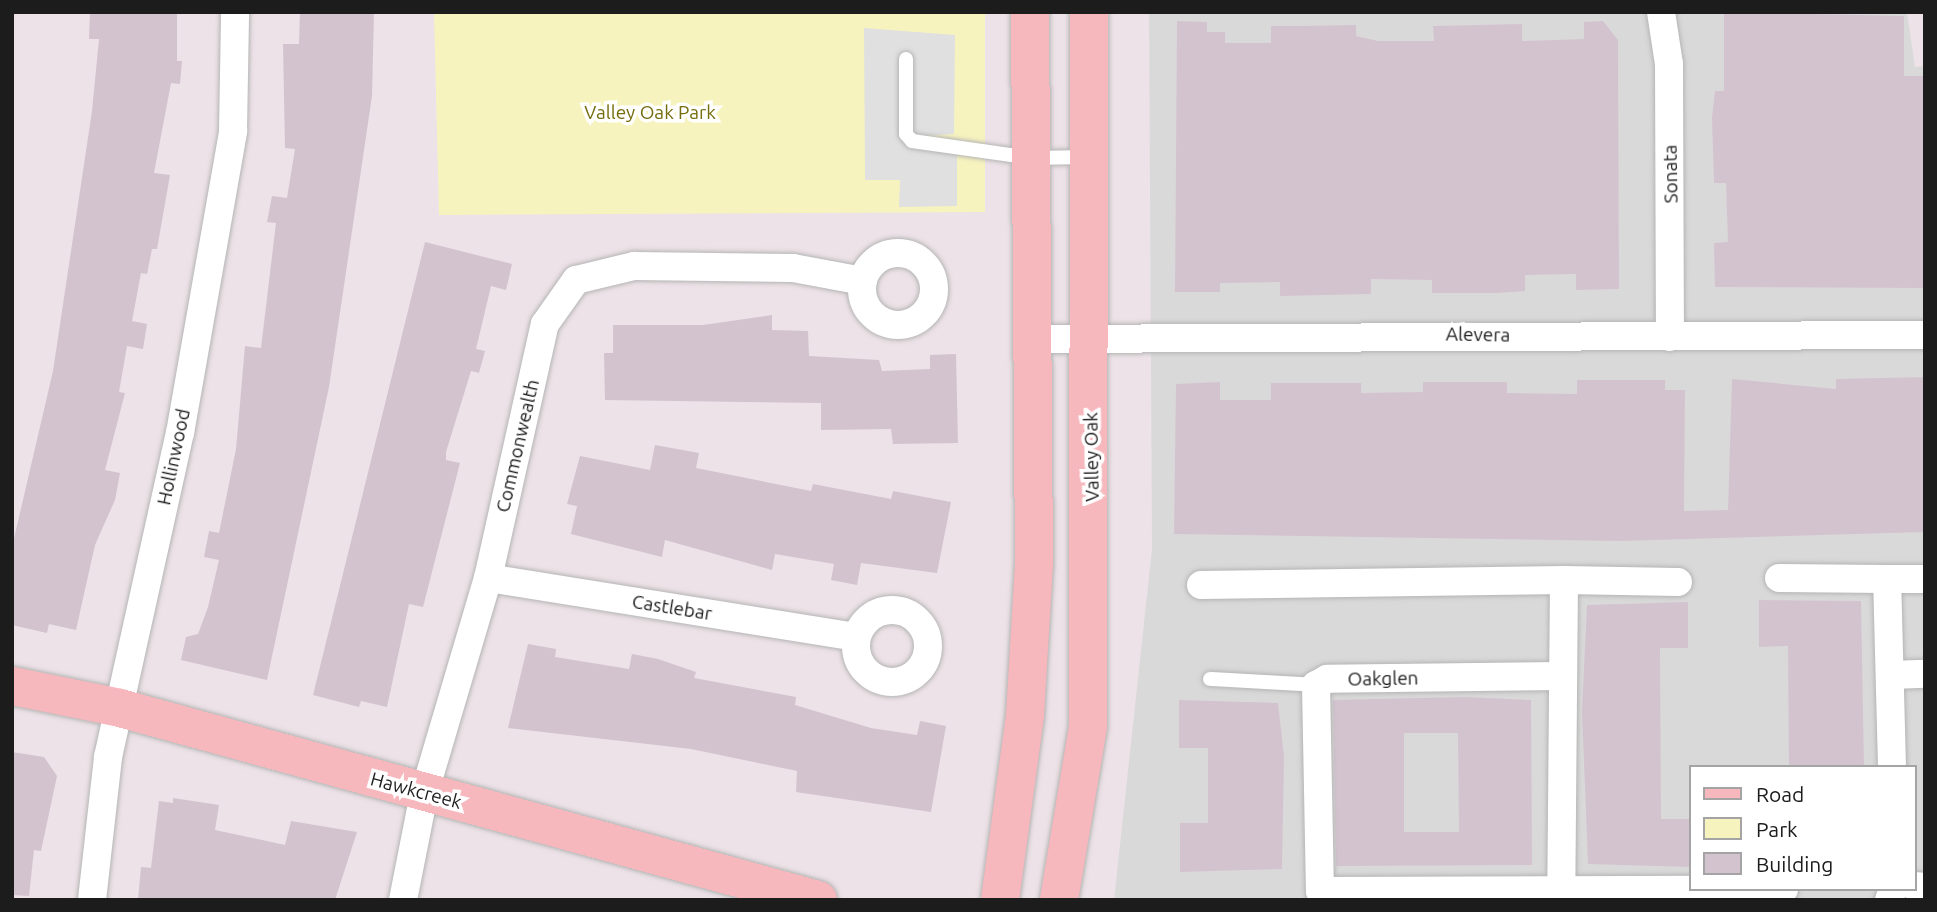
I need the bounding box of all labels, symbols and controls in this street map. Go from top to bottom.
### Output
park label: Valley Oak Park [584,102,716,124]
street label: Sonata [1659,144,1683,204]
street label: Alevera [1446,323,1510,347]
street label: Commonwealth [492,377,544,515]
street label: Hollinwood [153,407,195,507]
street label: Valley Oak [1080,412,1104,502]
street label: Castlebar [630,590,714,626]
street label: Oakglen [1347,667,1419,691]
legend [1688,765,1916,891]
street label: Hawkcreek [368,768,464,814]
text: Road [1756,782,1804,806]
text: Park [1756,817,1798,841]
text: Building [1756,852,1833,876]

